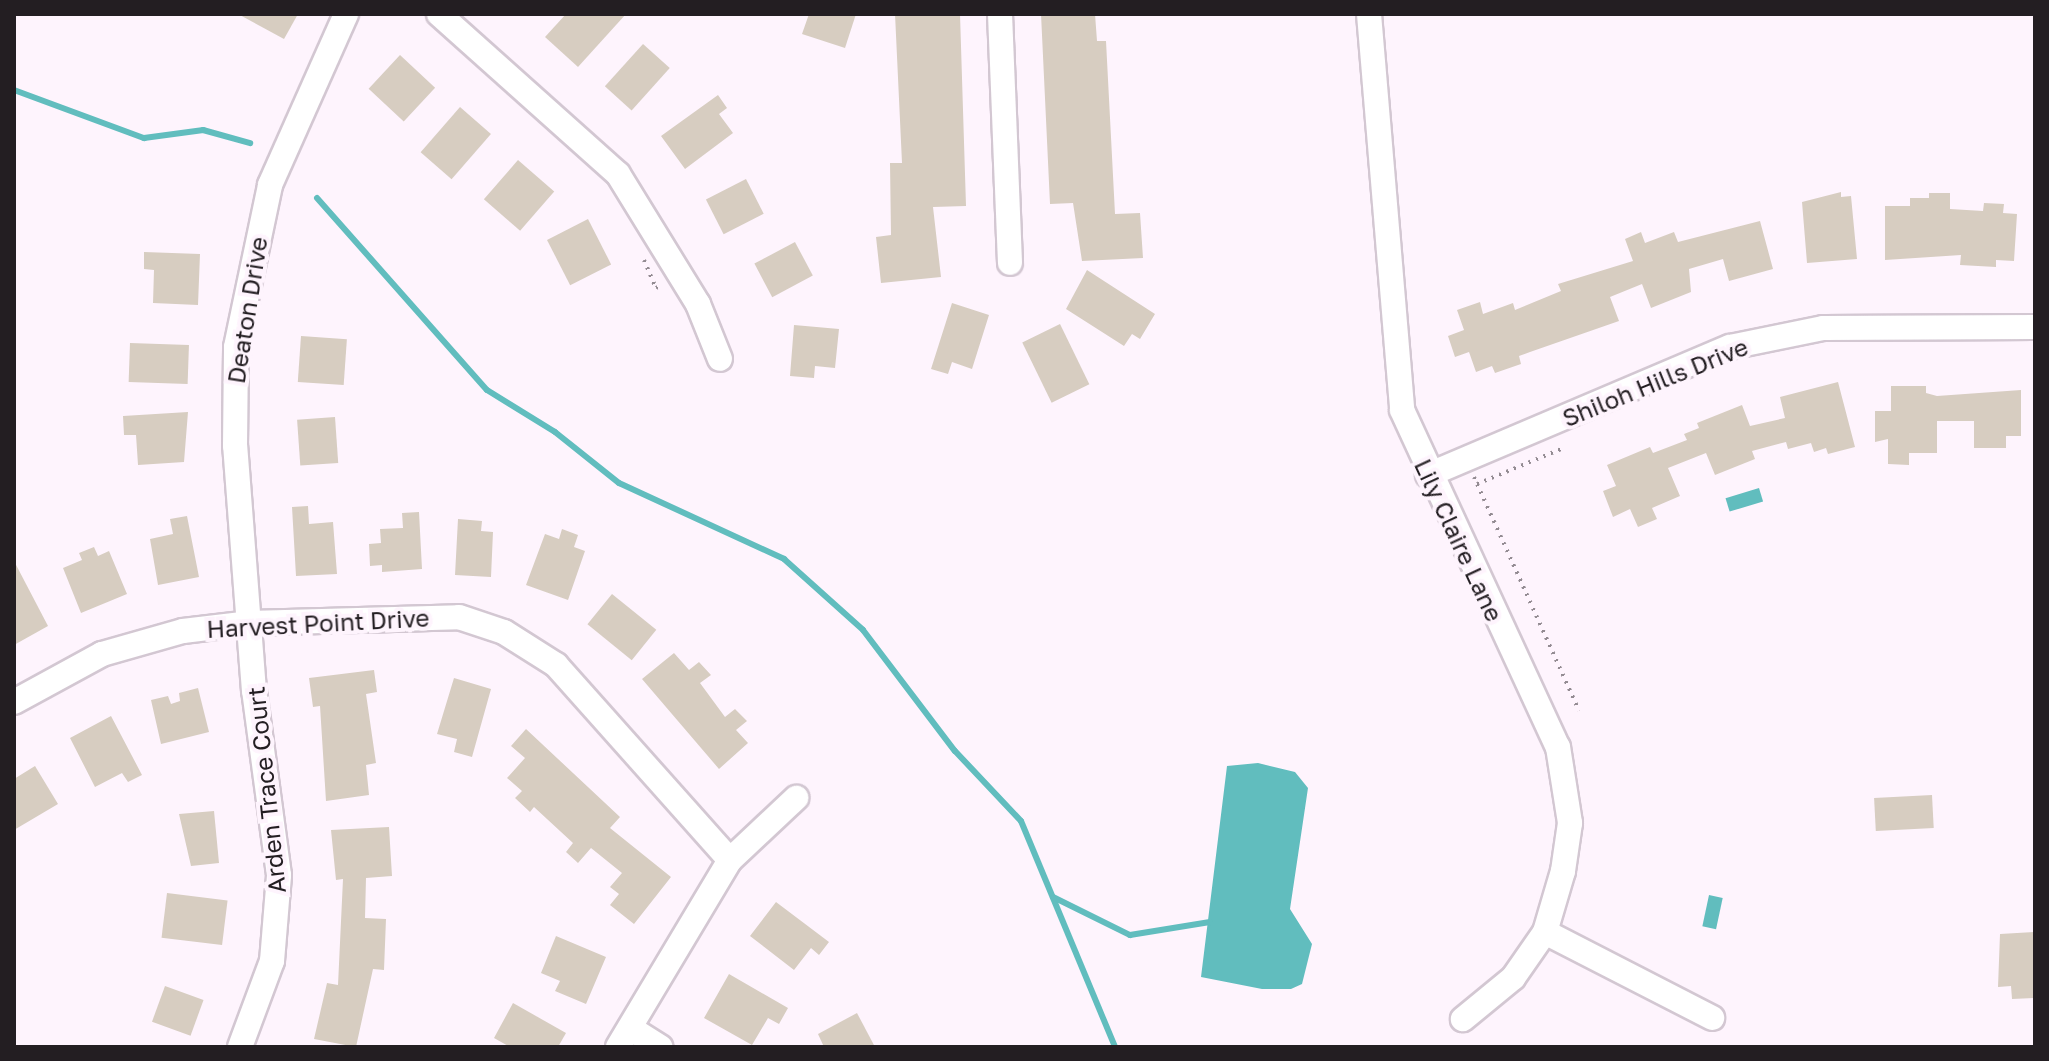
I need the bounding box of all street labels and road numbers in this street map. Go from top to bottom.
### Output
street label: Deaton Drive [221,235,273,385]
street label: Shiloh Hills Drive [1558,332,1752,432]
street label: Lily Claire Lane [1409,454,1509,626]
street label: Harvest Point Drive [206,603,430,643]
street label: Arden Trace Court [241,685,291,895]

